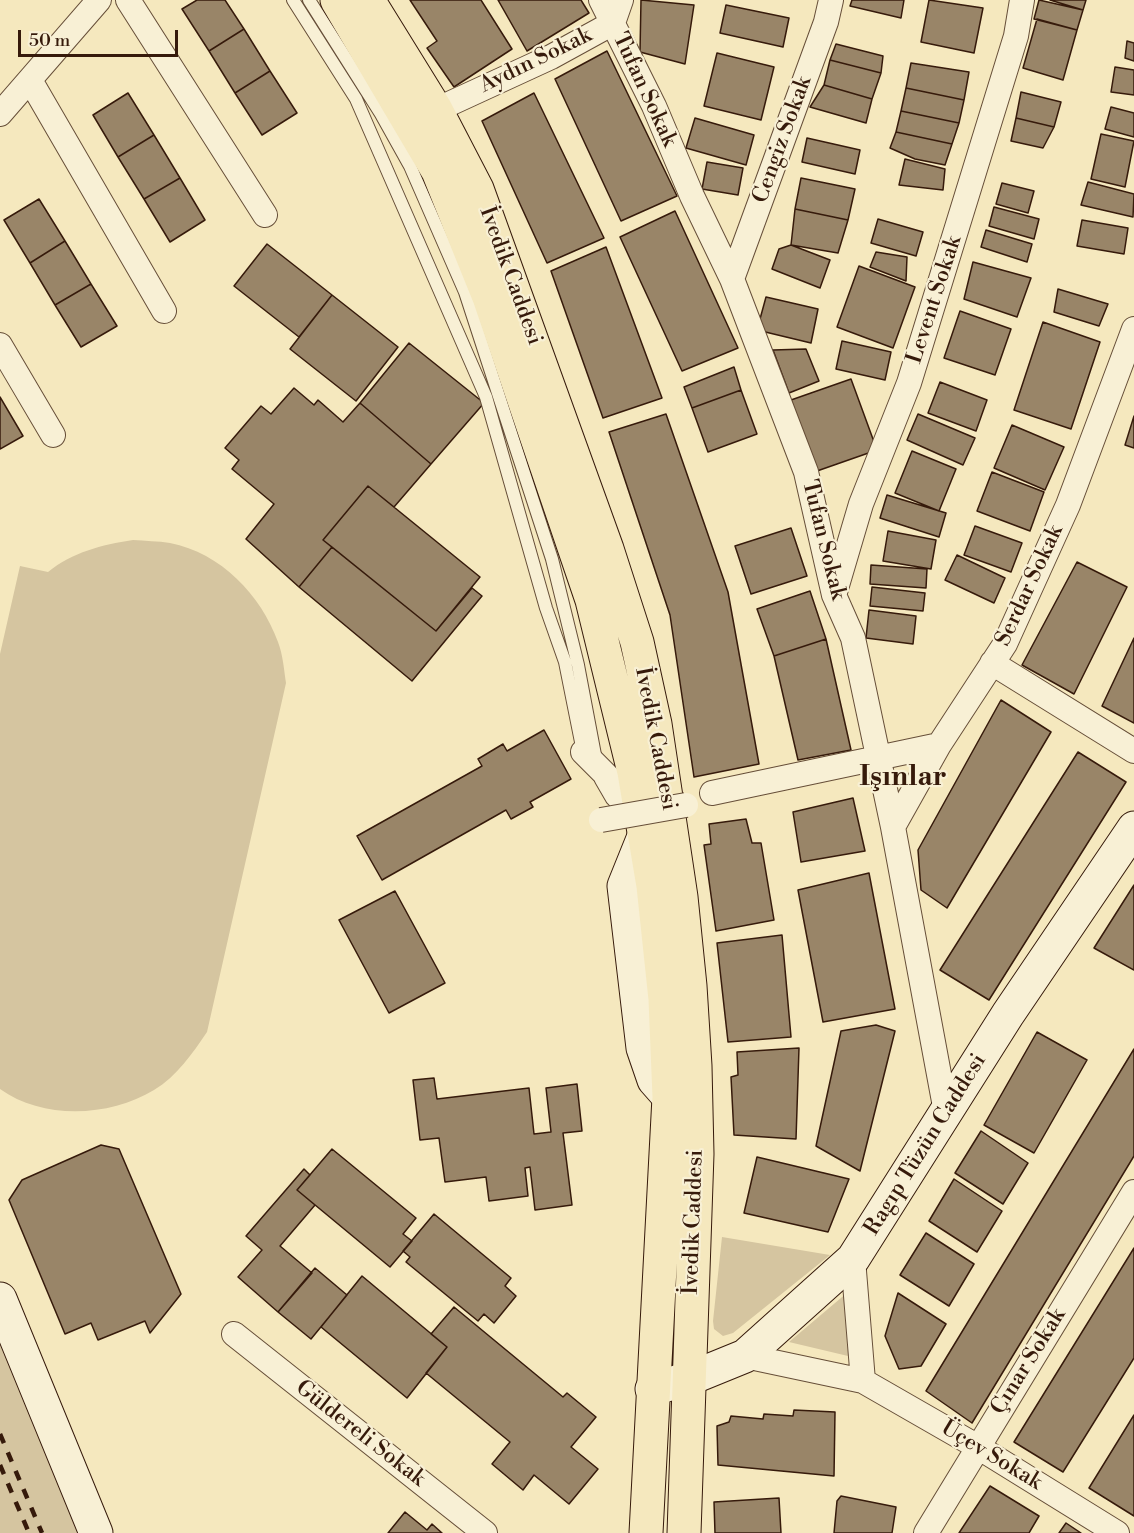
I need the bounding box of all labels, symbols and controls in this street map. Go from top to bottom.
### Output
scale bar [21,18,182,56]
street label: Aydın Sokak [476,23,596,99]
text: 50 m [29,29,70,52]
street label: Tufan Sokak [606,29,682,151]
street label: Cengiz Sokak [748,73,818,207]
street label: İvedik Caddesi [473,203,547,349]
street label: Levent Sokak [902,233,968,367]
street label: Tufan Sokak [795,477,851,603]
street label: Serdar Sokak [990,521,1070,651]
street label: İvedik Caddesi [628,665,682,813]
district label: Işınlar [859,761,947,795]
street label: Ragıp Tüzün Caddesi [859,1049,993,1241]
street label: İvedik Caddesi [678,1149,710,1295]
street label: Çınar Sokak [986,1304,1072,1420]
street label: Güldereli Sokak [290,1375,430,1493]
street label: Üçev Sokak [936,1416,1046,1496]

